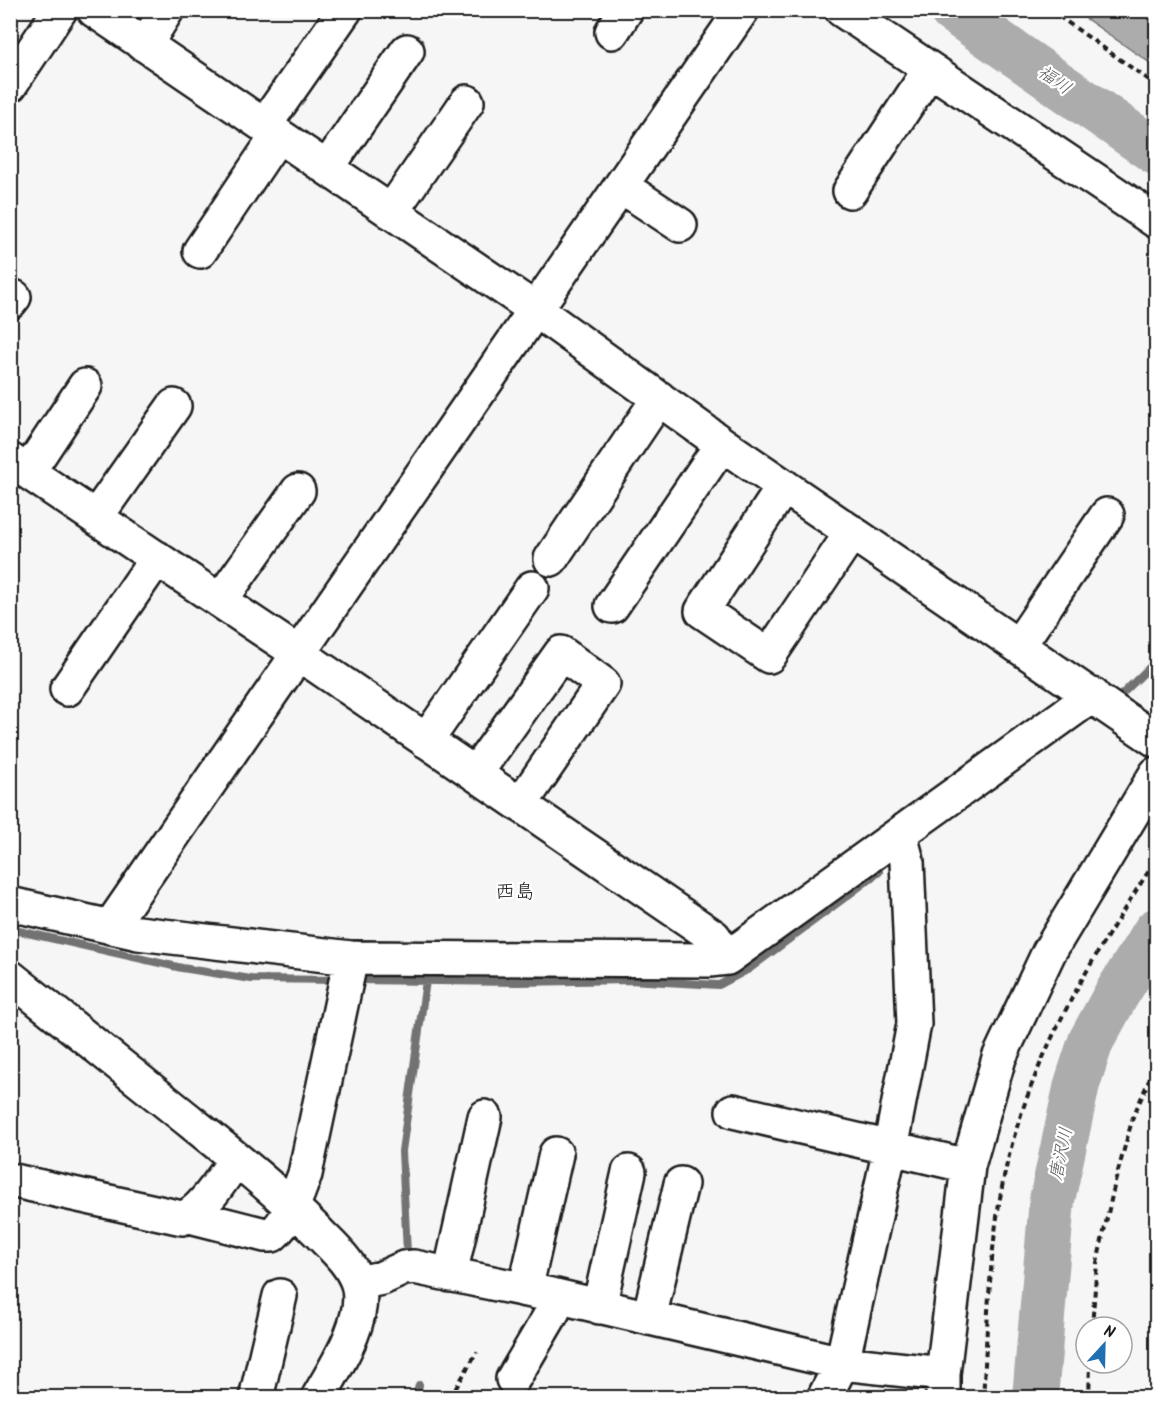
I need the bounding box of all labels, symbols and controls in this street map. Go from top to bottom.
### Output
water label: 福川 [1031,59,1077,103]
district label: 西島 [495,877,535,909]
water label: 唐沢川 [1042,1125,1082,1183]
north arrow [1074,1315,1134,1375]
text: N [1100,1319,1118,1346]

